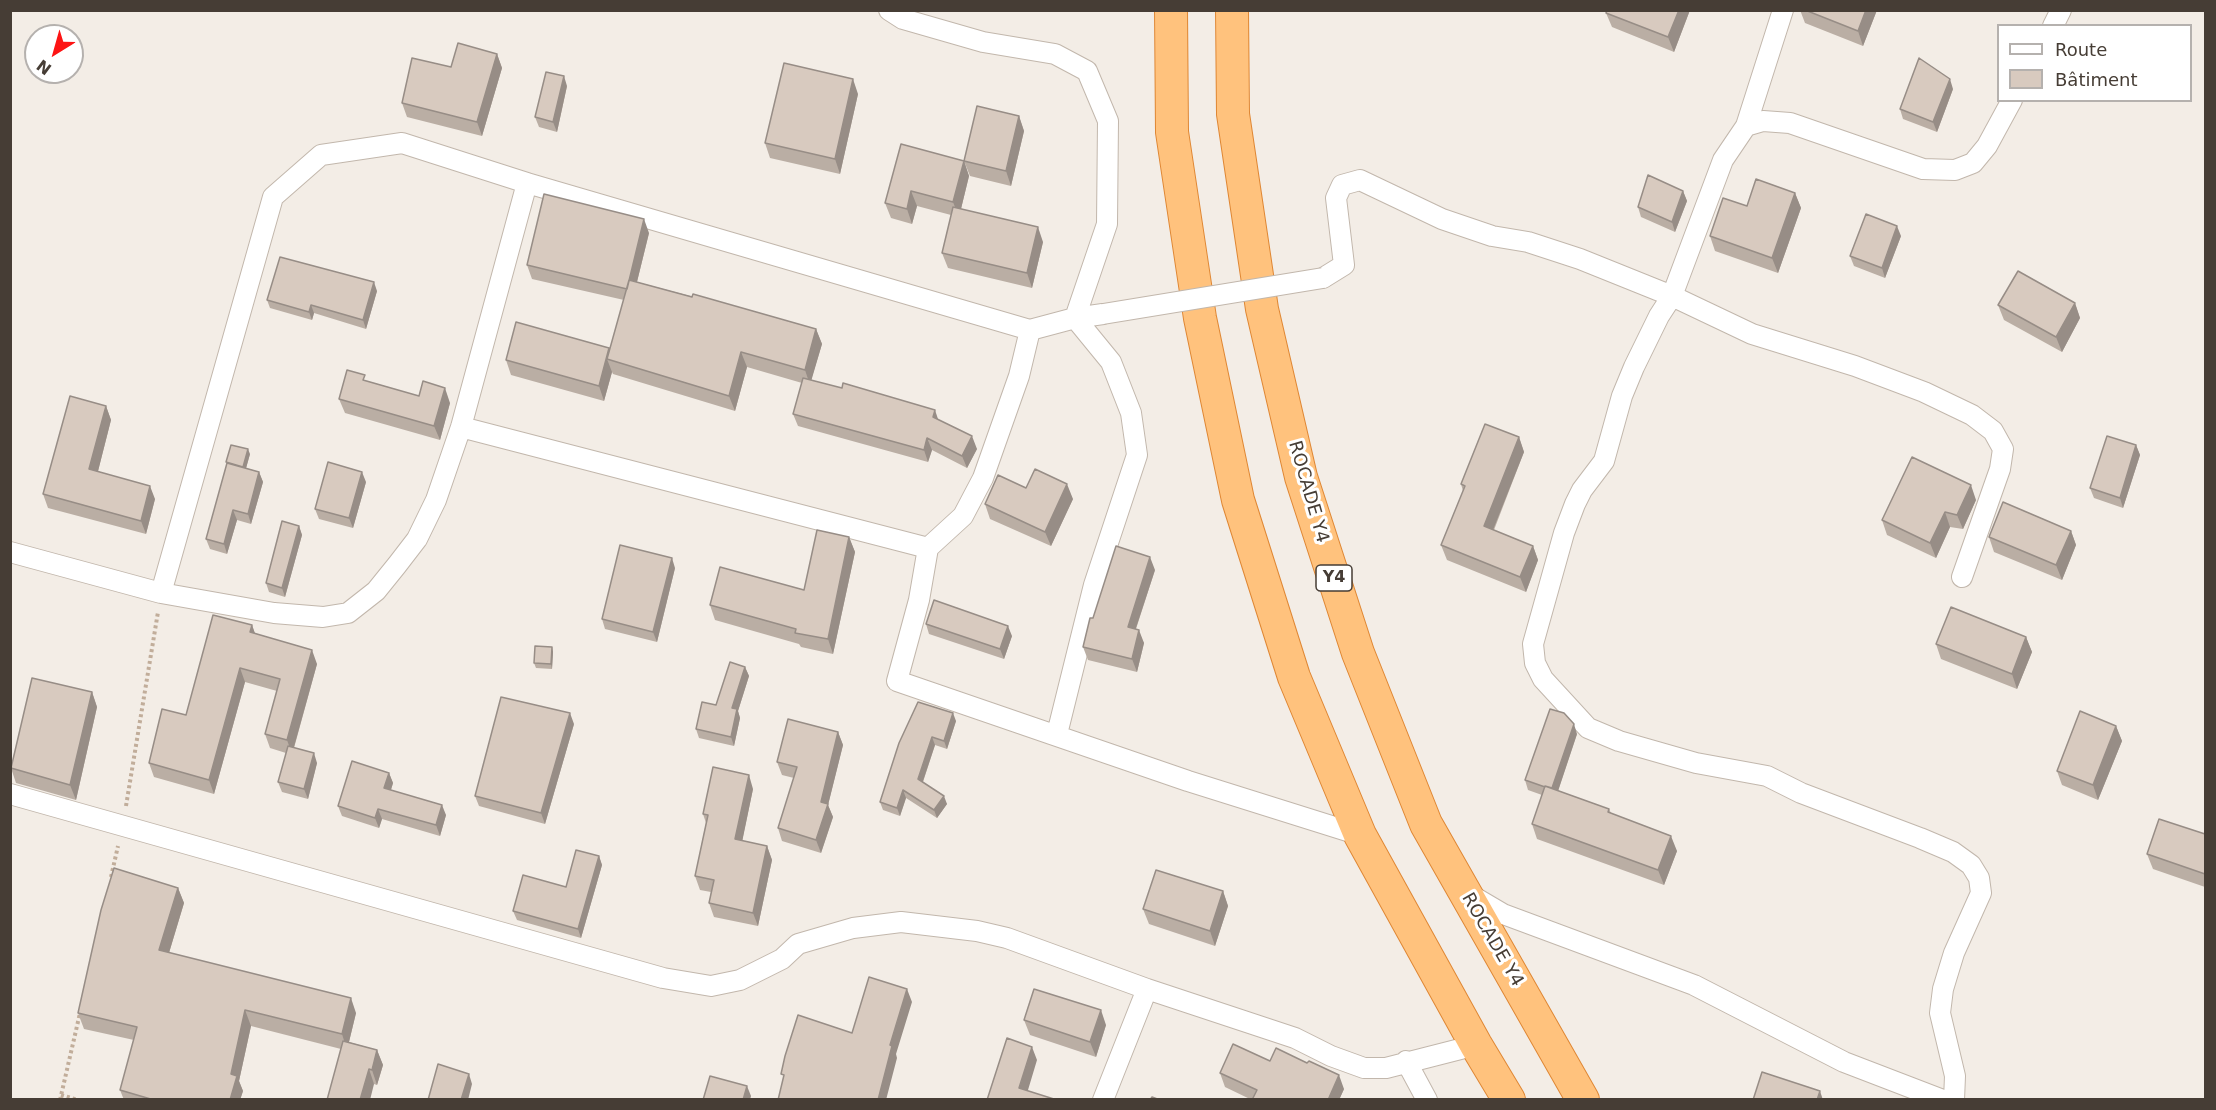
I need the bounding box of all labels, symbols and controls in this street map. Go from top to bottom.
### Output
north arrow [24,24,84,84]
legend [1997,24,2192,102]
text: Route [2055,39,2107,60]
text: N [33,56,55,79]
text: Bâtiment [2055,69,2138,90]
street label: ROCADE Y4 [1283,439,1333,545]
road number: Y4 [1316,565,1352,591]
street label: ROCADE Y4 [1456,889,1528,991]

